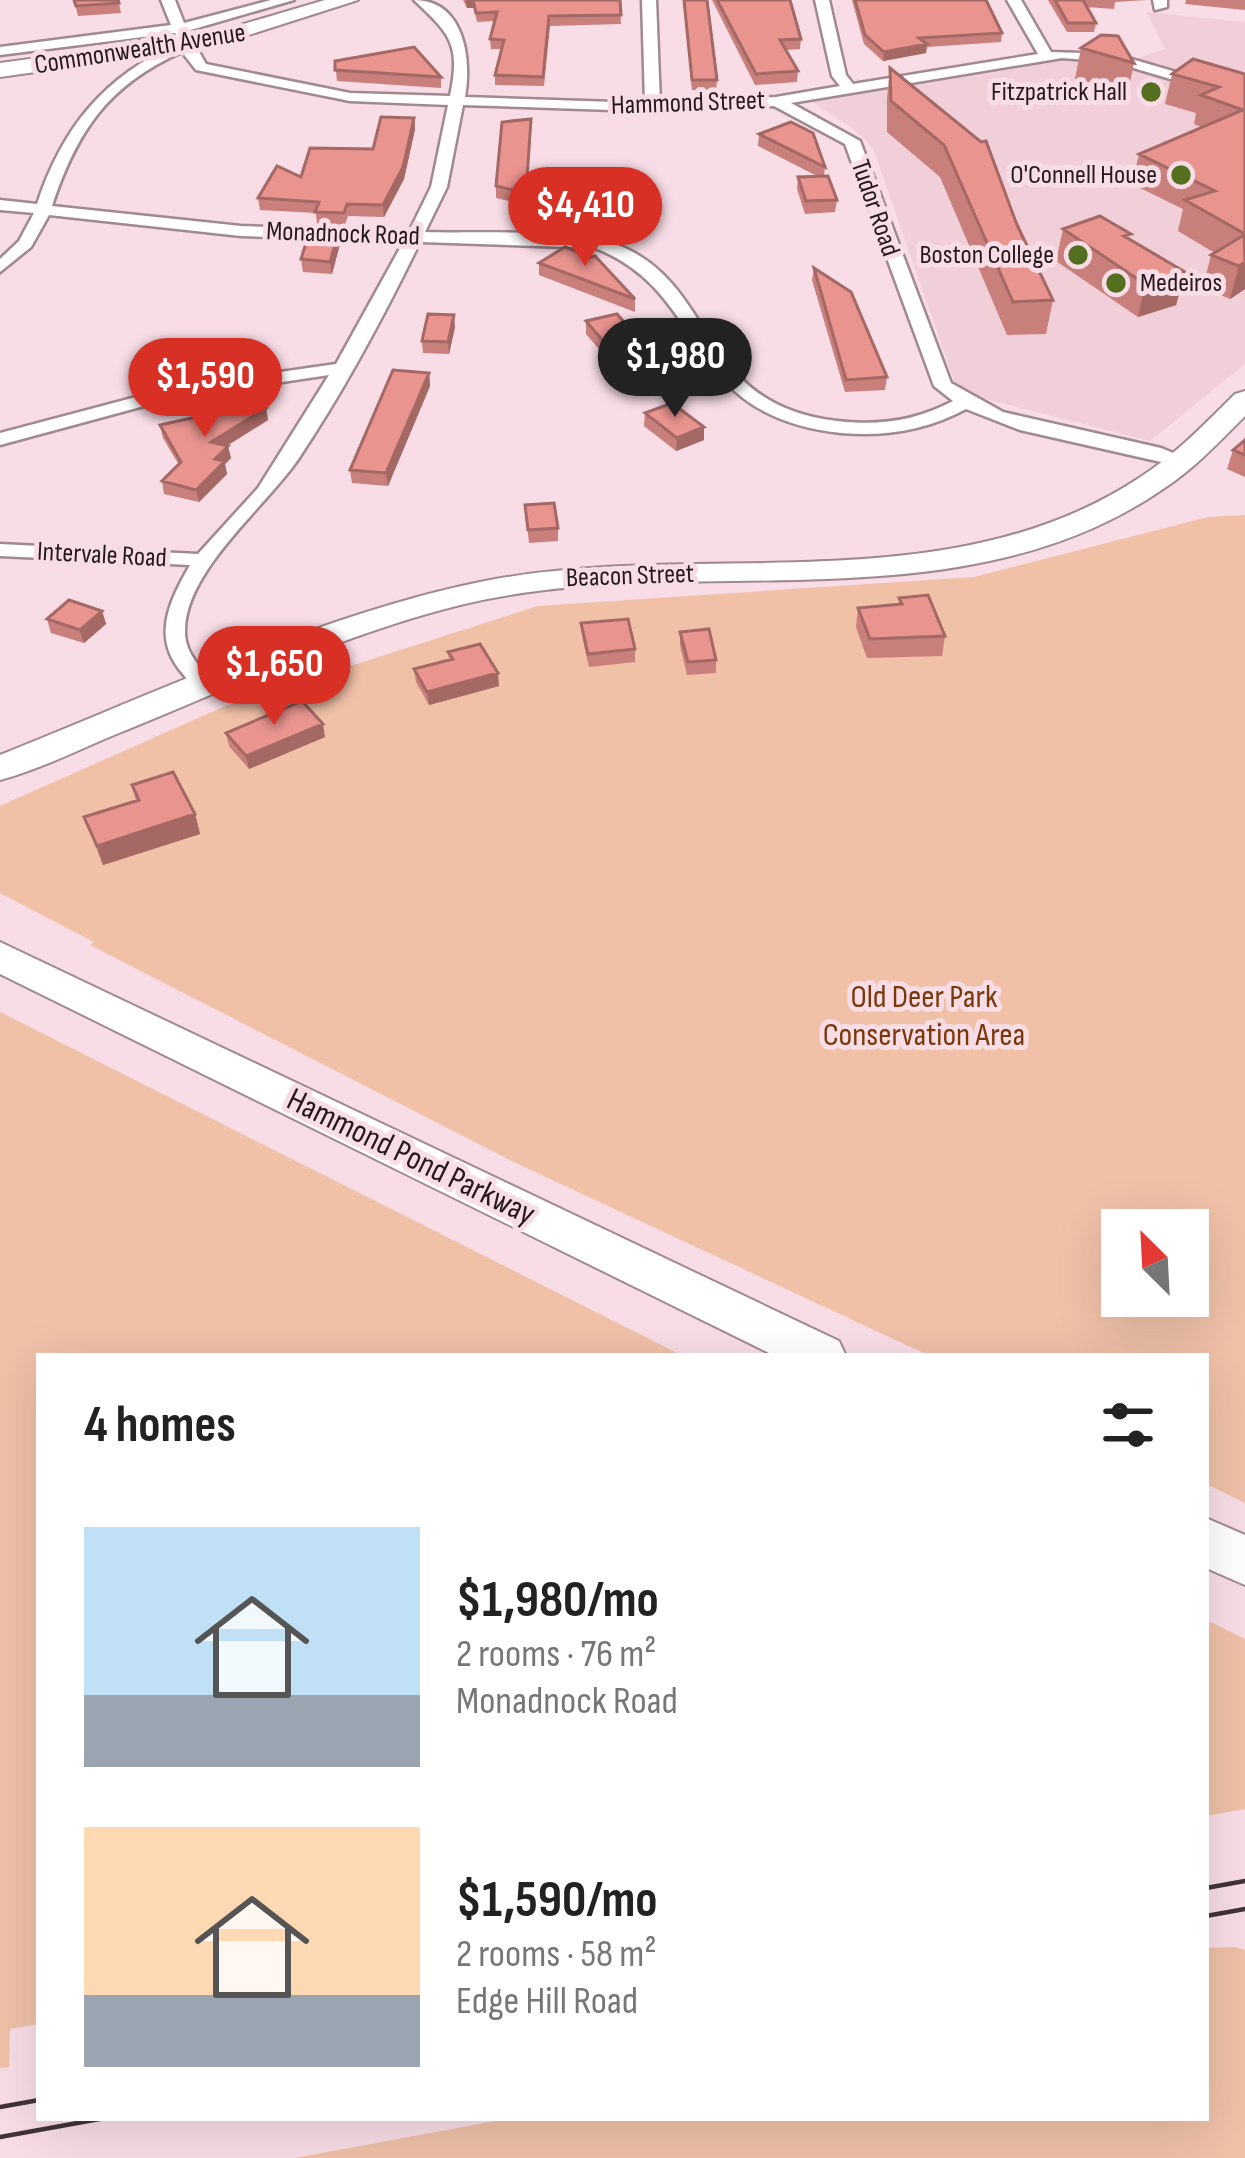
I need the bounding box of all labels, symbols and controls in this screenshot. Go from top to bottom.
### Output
street label: Commonwealth Avenue [32,17,248,81]
place label: Fitzpatrick Hall [991,76,1127,108]
marker: Fitzpatrick Hall [1138,79,1164,105]
street label: Hammond Street [610,84,766,122]
street label: Tudor Road [844,156,906,260]
place label: O'Connell House [1010,159,1157,191]
marker: O'Connell House [1168,162,1194,188]
pin: $4,410 [487,167,683,269]
text: $4,410 [535,182,635,229]
street label: Monadnock Road [266,215,420,253]
place label: Boston College [920,239,1054,271]
marker: Boston College [1065,242,1091,268]
place label: Medeiros [1140,267,1222,299]
marker: Medeiros [1103,270,1129,296]
pin: $1,980 [577,318,773,420]
text: $1,980 [625,333,725,380]
pin: $1,590 [107,338,303,440]
text: $1,590 [155,353,255,400]
street label: Intervale Road [36,536,168,574]
street label: Beacon Street [565,558,695,594]
pin: $1,650 [176,626,372,728]
text: $1,650 [224,641,324,688]
park label: Old Deer Park Conservation Area [823,977,1025,1055]
street label: Hammond Pond Parkway [280,1080,542,1235]
north arrow [1101,1209,1209,1317]
map controls [1101,1209,1209,1317]
icon: filters [1095,1392,1161,1458]
text: 4 homes [84,1395,236,1456]
text: $1,980/mo [456,1570,659,1631]
icon: home [180,1575,324,1719]
text: 2 rooms · 76 m² [456,1631,656,1678]
text: Monadnock Road [456,1678,678,1725]
text: $1,590/mo [456,1870,658,1931]
icon: home [180,1875,324,2019]
text: 2 rooms · 58 m² [456,1931,657,1978]
text: Edge Hill Road [456,1978,638,2025]

